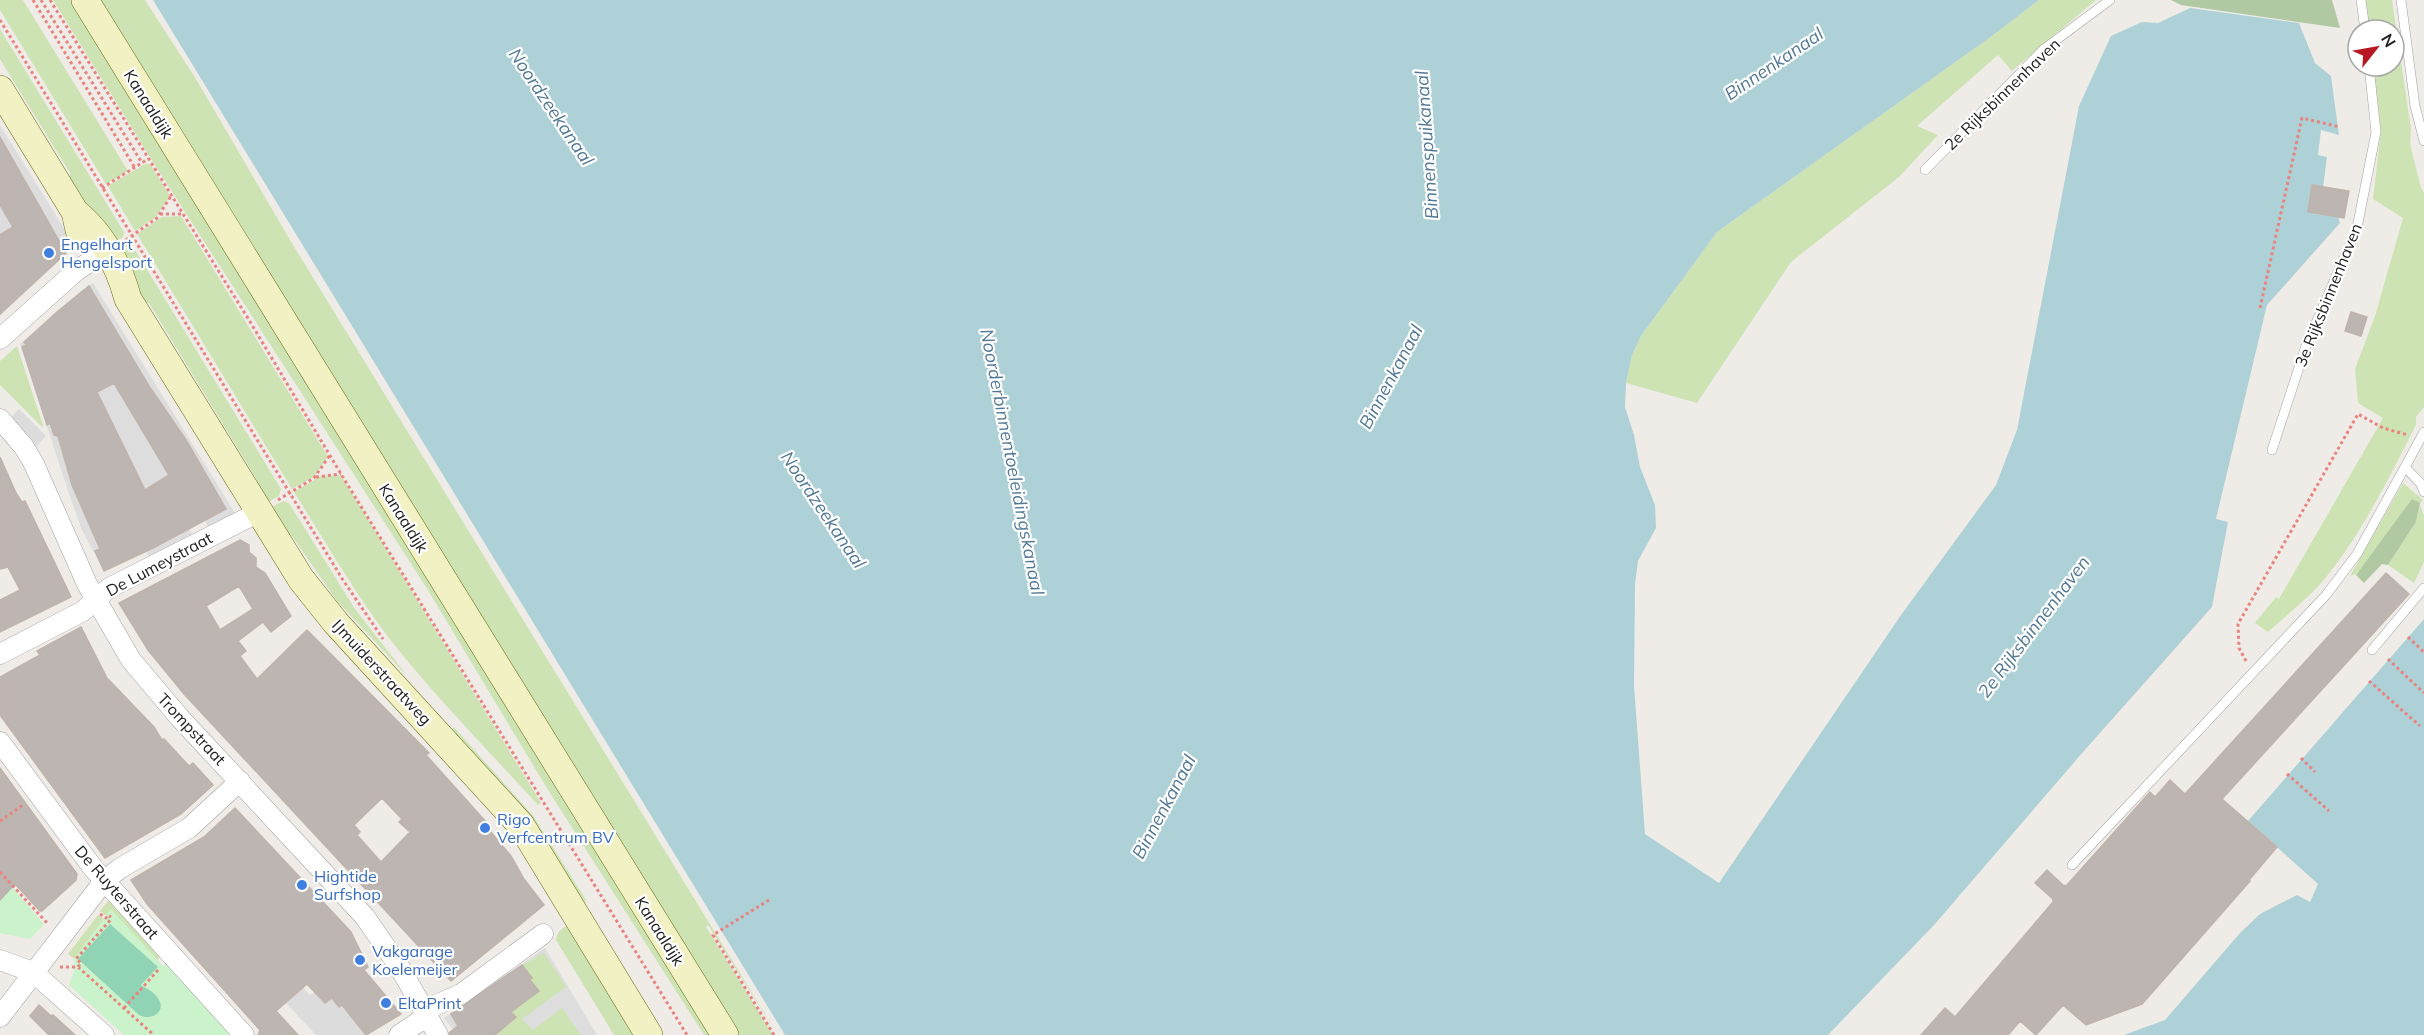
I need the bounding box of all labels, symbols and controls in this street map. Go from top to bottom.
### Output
north arrow [2346,18,2406,78]
water label: Binnenkanaal [1720,22,1828,105]
text: N [2377,30,2401,51]
street label: 2e Rijksbinnenhaven [1940,34,2064,154]
water label: Noordzeekanaal [504,44,599,170]
street label: Kanaaldijk [120,66,178,143]
water label: Binnenspuikanaal [1410,69,1443,220]
street label: 3e Rijksbinnenhaven [2290,220,2366,370]
place label: Engelhart Hengelsport [61,234,152,272]
marker: Engelhart Hengelsport [42,246,56,260]
water label: Binnenkanaal [1354,320,1428,433]
water label: Noorderbinnentoeleidingskanaal [975,327,1050,598]
water label: Noordzeekanaal [776,447,871,573]
street label: Kanaaldijk [375,480,433,557]
street label: De Lumeystraat [102,527,216,600]
water label: 2e Rijksbinnenhaven [1973,551,2095,702]
street label: IJmuiderstraatweg [328,615,436,729]
street label: Trompstraat [154,689,231,769]
water label: Binnenkanaal [1127,750,1201,863]
place label: Rigo Verfcentrum BV [497,809,615,847]
marker: Rigo Verfcentrum BV [478,821,492,835]
street label: De Ruyterstraat [71,841,163,943]
place label: Hightide Surfshop [314,866,381,904]
marker: Hightide Surfshop [295,878,309,892]
street label: Kanaaldijk [631,893,689,970]
place label: Vakgarage Koelemeijer [372,941,457,979]
marker: Vakgarage Koelemeijer [353,953,367,967]
place label: EltaPrint [398,993,462,1013]
marker: EltaPrint [379,996,393,1010]

